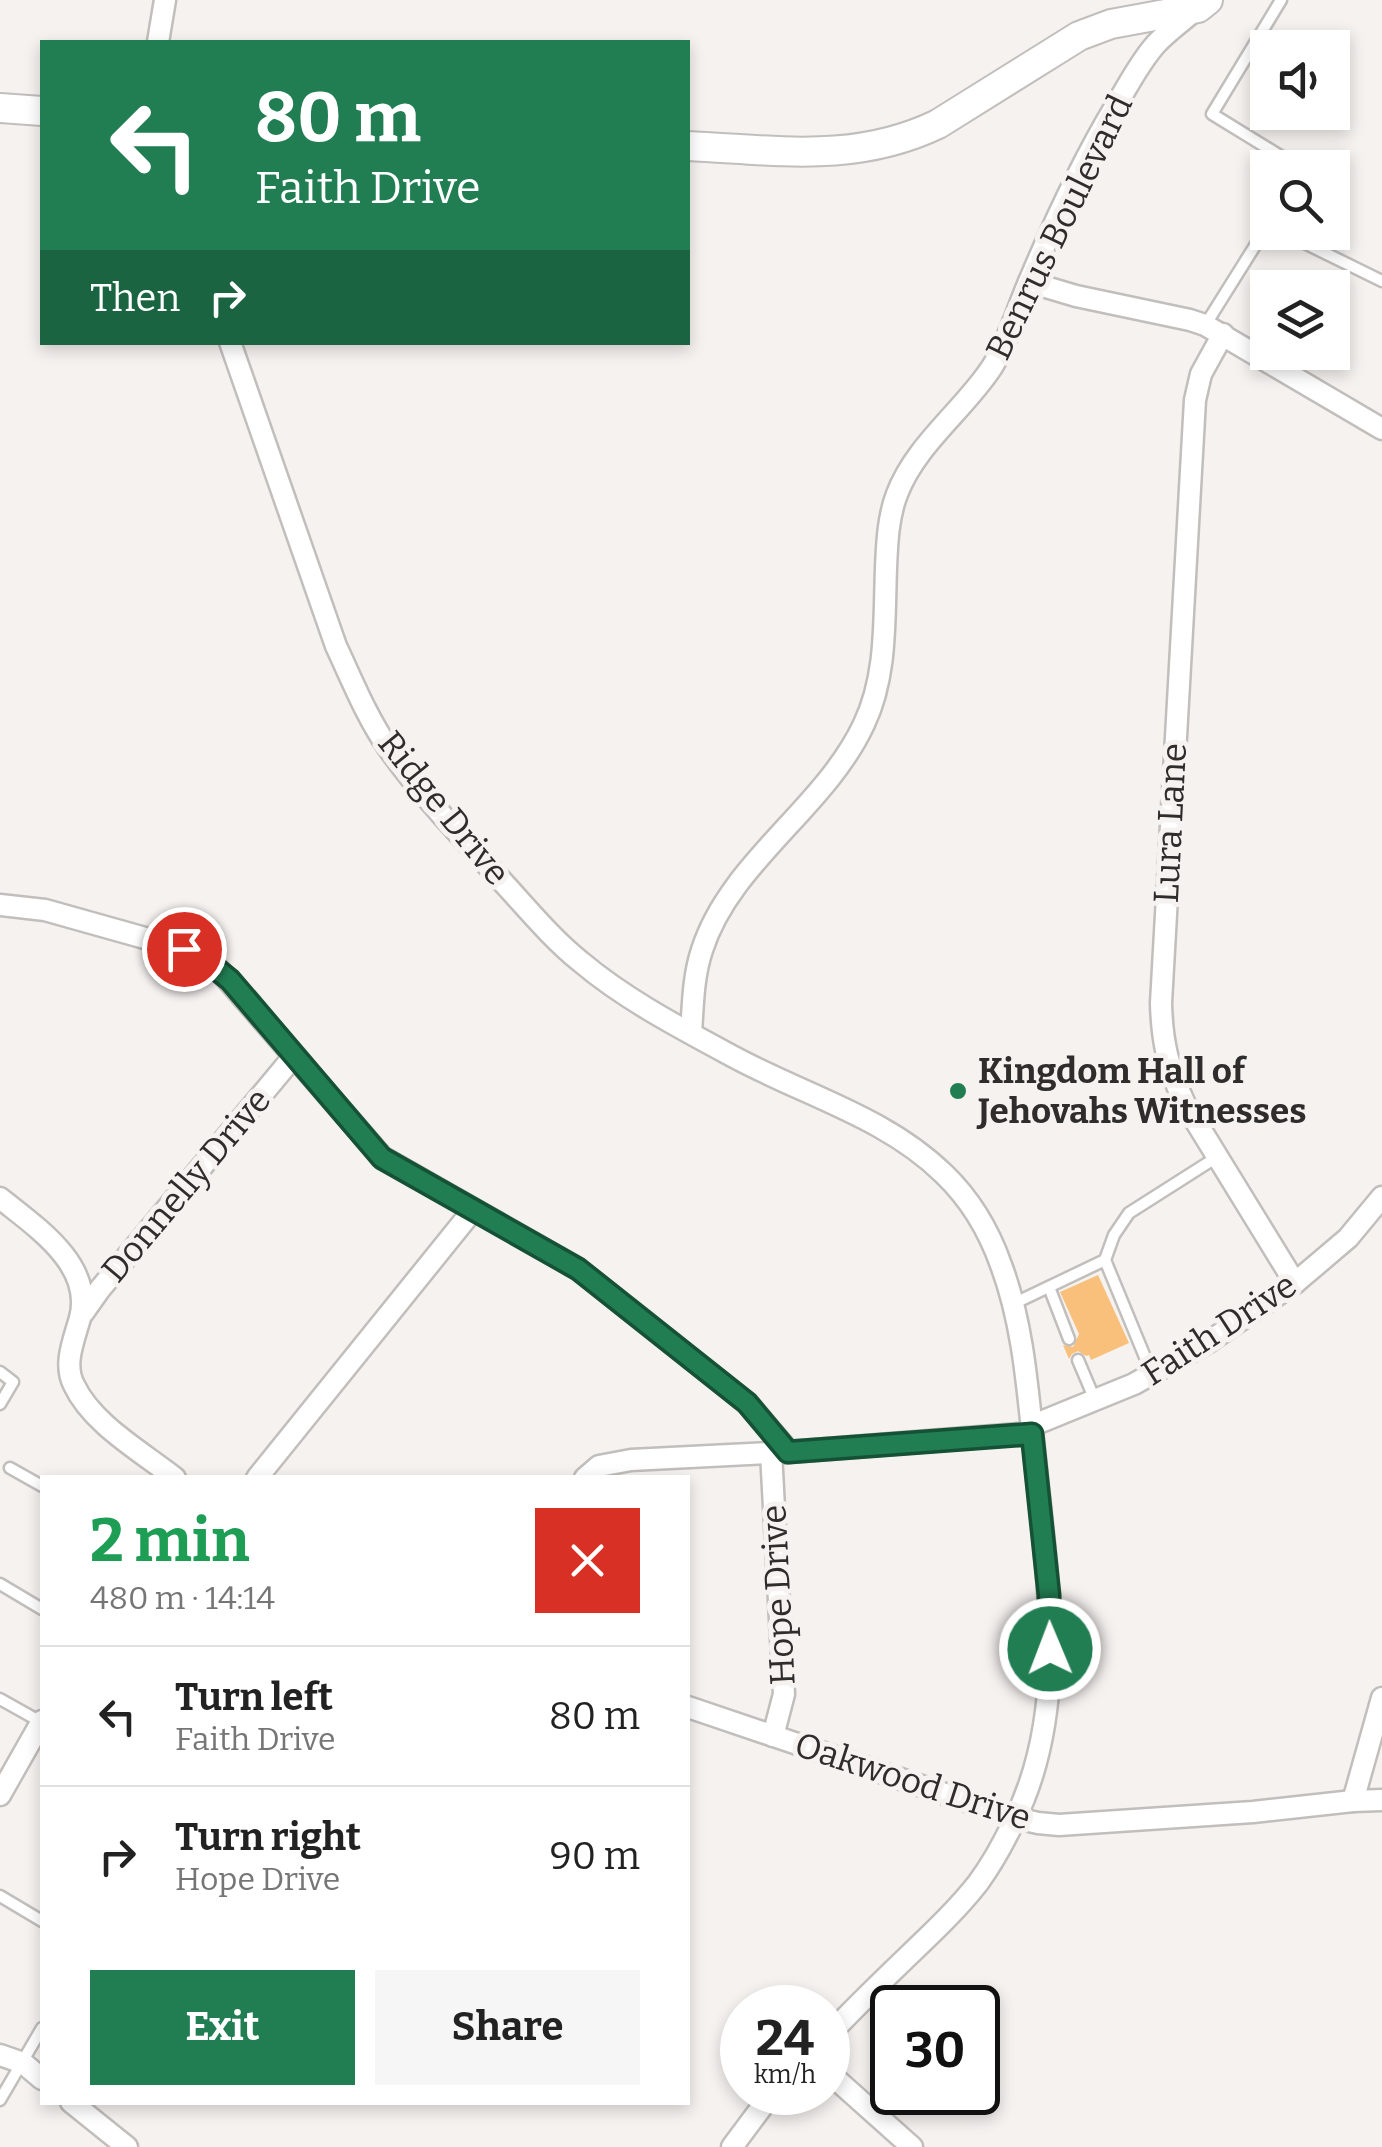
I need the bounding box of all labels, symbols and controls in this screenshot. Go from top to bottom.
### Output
map controls [1250,30,1350,370]
button: sound [1250,30,1350,130]
text: 80 m [255,76,421,160]
icon: left [90,80,220,210]
street label: Benrus Boulevard [977,88,1141,366]
button: search [1250,150,1350,250]
text: Faith Drive [255,161,481,215]
icon: right [200,270,255,325]
button: layers [1250,270,1350,370]
text: Then [90,275,180,321]
street label: Ridge Drive [369,723,519,893]
street label: Lura Lane [1145,742,1195,904]
pin [142,907,227,992]
icon: arrive [157,922,212,977]
place label: Kingdom Hall of Jehovahs Witnesses [976,1050,1307,1132]
street label: Donnelly Drive [93,1080,279,1290]
marker: Kingdom Hall of Jehovahs Witnesses [947,1080,969,1102]
street label: Faith Drive [1134,1264,1304,1394]
street label: Hope Drive [752,1504,804,1686]
text: 2 min [90,1505,250,1577]
button: close [535,1508,640,1613]
text: 480 m · 14:14 [90,1579,275,1617]
position arrow [998,1597,1102,1701]
text: Turn left [175,1674,333,1720]
icon: left [90,1689,145,1744]
text: 80 m [549,1693,640,1739]
text: Faith Drive [175,1720,336,1758]
street label: Oakwood Drive [790,1723,1036,1839]
text: Turn right [175,1814,361,1860]
icon: right [90,1829,145,1884]
text: 90 m [550,1833,640,1879]
text: Hope Drive [175,1860,340,1898]
button: Exit [90,1970,355,2085]
button: Share [375,1970,640,2085]
speed limit sign: 30 [870,1985,1000,2115]
text: 24 [756,2008,814,2068]
text: km/h [754,2060,816,2090]

